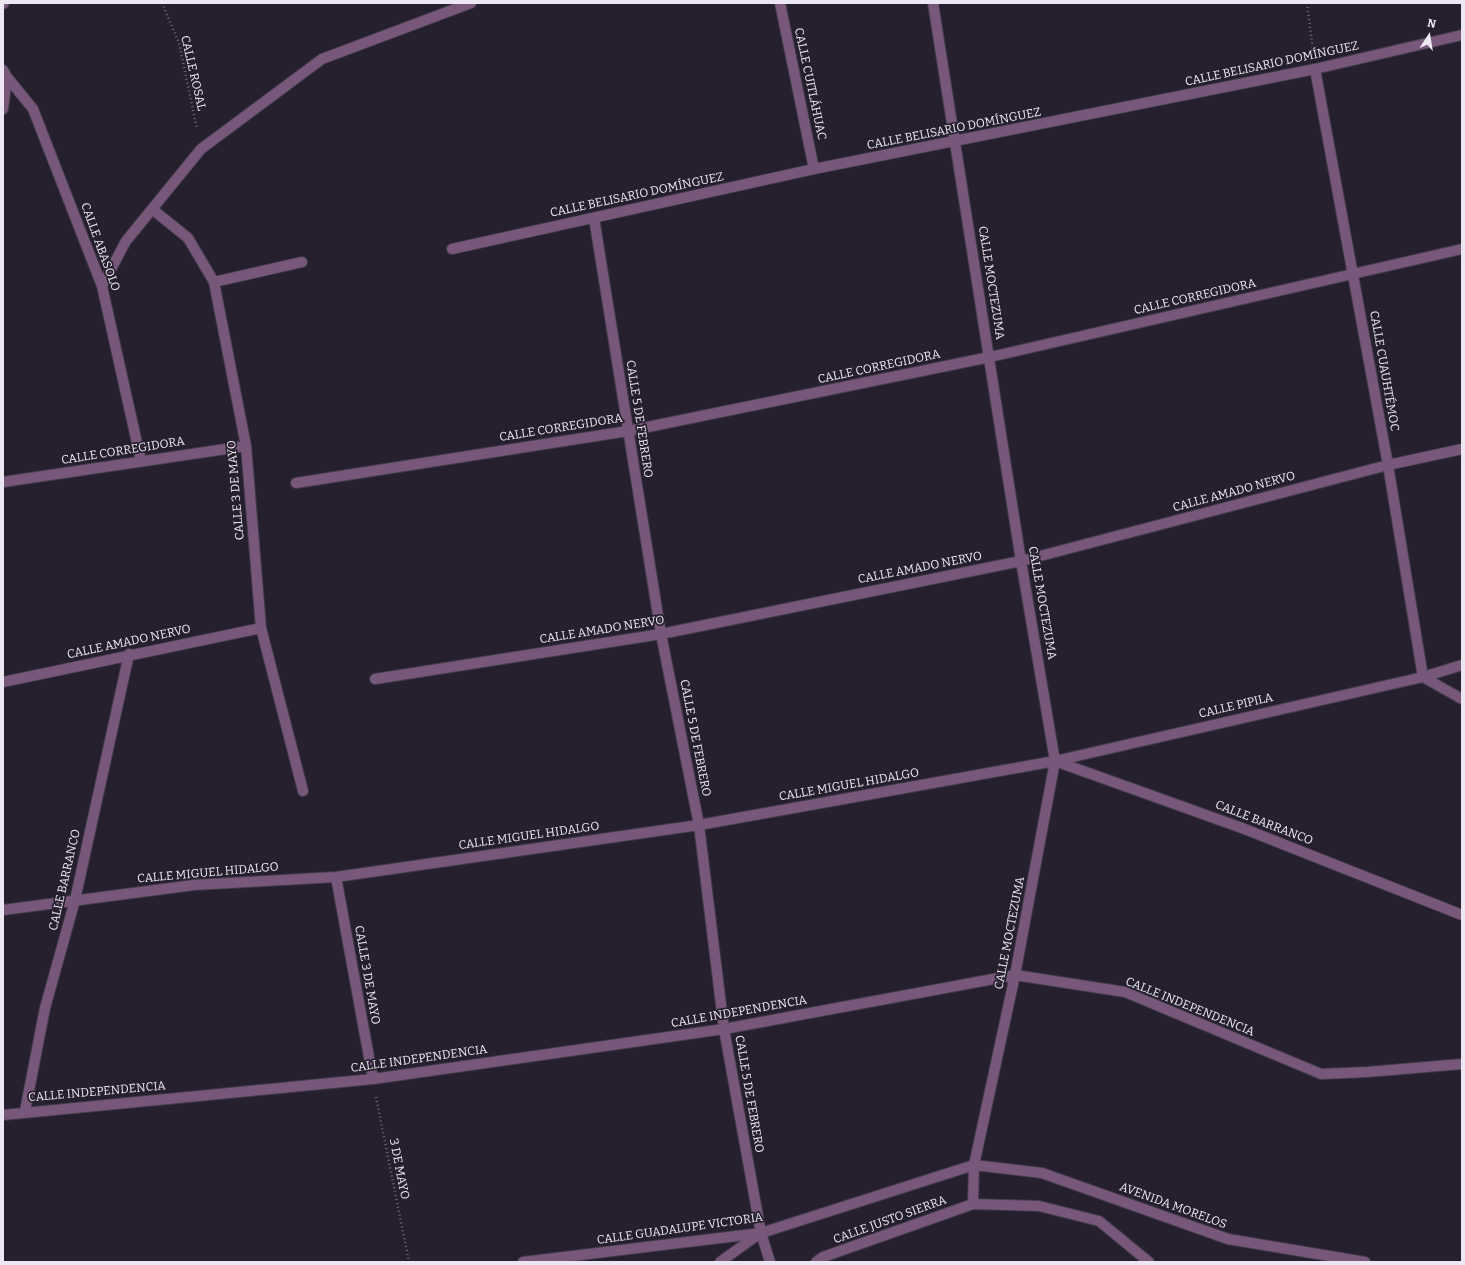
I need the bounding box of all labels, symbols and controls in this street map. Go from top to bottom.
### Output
north arrow [1409,16,1449,56]
text: N [1426,17,1437,31]
street label: CALLE CUITLÁHUAC [791,27,829,141]
street label: CALLE ROSAL [177,34,209,112]
street label: CALLE BELISARIO DOMÍNGUEZ [1184,39,1360,89]
street label: CALLE BELISARIO DOMÍNGUEZ [866,105,1042,153]
street label: CALLE BELISARIO DOMÍNGUEZ [549,170,725,220]
street label: CALLE ABASOLO [77,201,123,293]
street label: CALLE MOCTEZUMA [975,225,1007,341]
street label: CALLE CORREGIDORA [1133,276,1257,318]
street label: CALLE CUAUHTÉMOC [1366,310,1402,432]
street label: CALLE CORREGIDORA [816,347,942,387]
street label: CALLE 5 DE FEBRERO [623,359,655,479]
street label: CALLE CORREGIDORA [498,411,624,445]
street label: CALLE CORREGIDORA [60,434,186,468]
street label: CALLE 3 DE MAYO [224,439,248,541]
street label: CALLE AMADO NERVO [1171,469,1297,515]
street label: CALLE MOCTEZUMA [1025,545,1059,661]
street label: CALLE AMADO NERVO [857,549,983,587]
street label: CALLE AMADO NERVO [539,613,665,647]
street label: CALLE AMADO NERVO [66,622,192,662]
street label: CALLE 5 DE FEBRERO [677,678,713,798]
street label: CALLE PIPILA [1198,690,1274,722]
street label: CALLE MIGUEL HIDALGO [778,766,920,804]
street label: CALLE BARRANCO [1213,798,1315,848]
street label: CALLE MIGUEL HIDALGO [458,819,600,853]
street label: CALLE BARRANCO [46,828,84,932]
street label: CALLE MIGUEL HIDALGO [137,860,279,886]
street label: CALLE MOCTEZUMA [992,875,1028,991]
street label: CALLE 3 DE MAYO [351,924,383,1026]
street label: CALLE INDEPENDENCIA [1123,974,1257,1040]
street label: CALLE INDEPENDENCIA [670,993,808,1031]
street label: CALLE 5 DE FEBRERO [732,1034,766,1154]
street label: CALLE INDEPENDENCIA [350,1042,488,1076]
street label: CALLE INDEPENDENCIA [28,1079,166,1105]
street label: 3 DE MAYO [386,1137,412,1201]
street label: AVENIDA MORELOS [1117,1180,1229,1232]
street label: CALLE JUSTO SIERRA [832,1193,948,1247]
street label: CALLE GUADALUPE VICTORIA [596,1210,764,1248]

